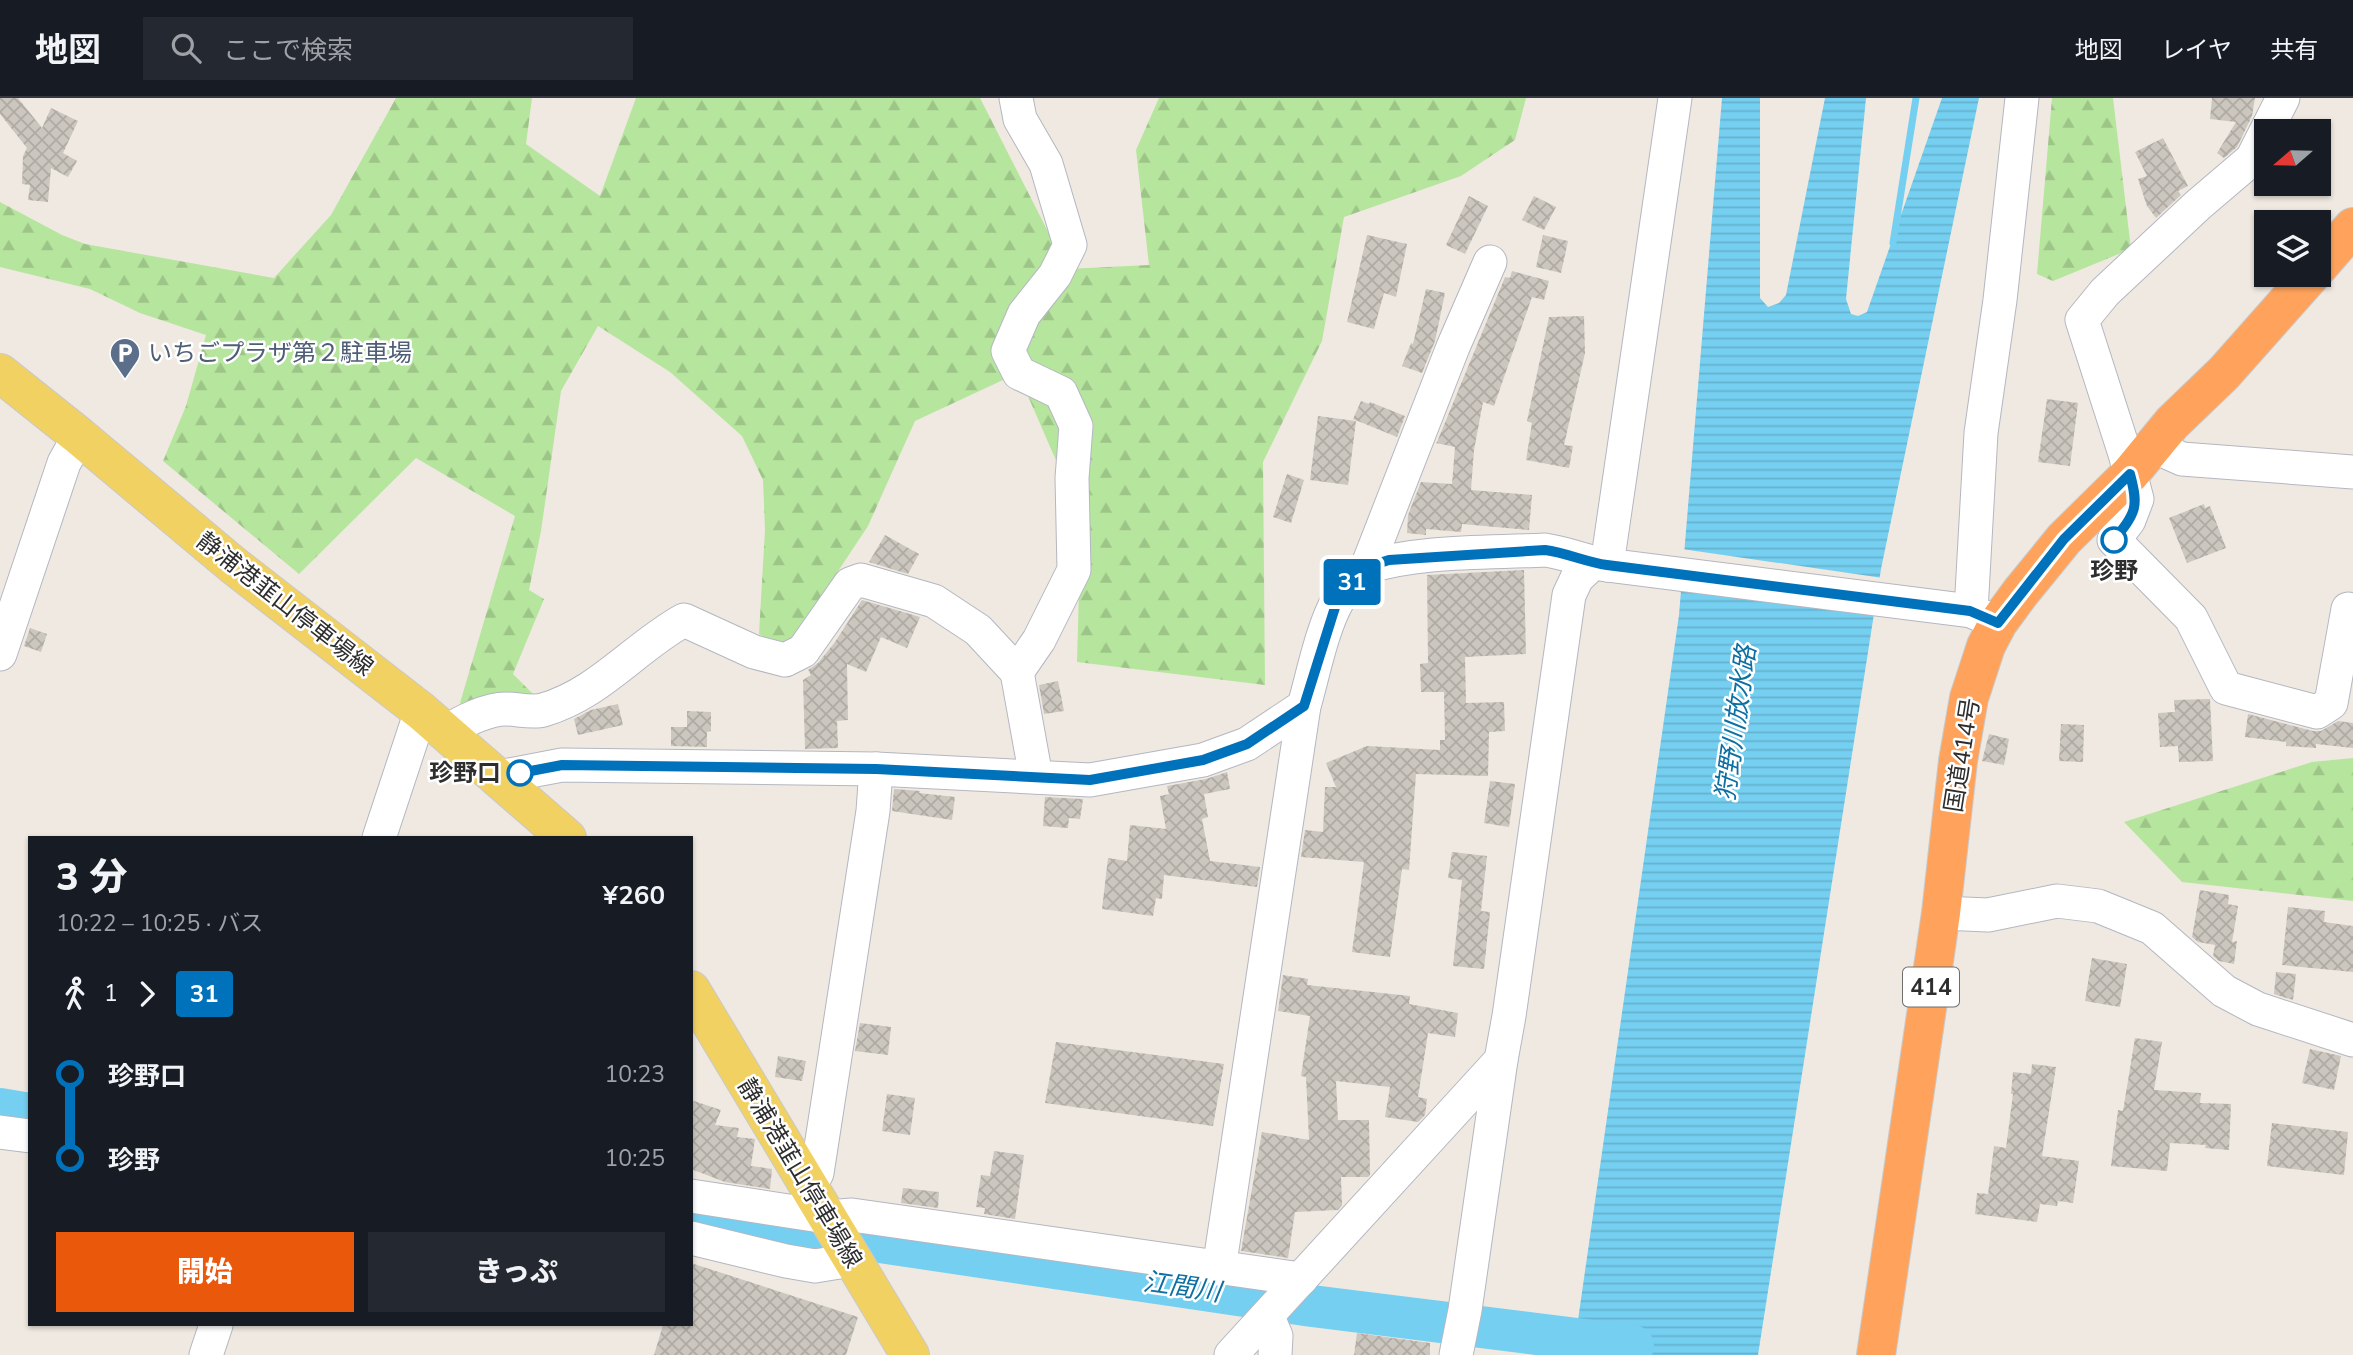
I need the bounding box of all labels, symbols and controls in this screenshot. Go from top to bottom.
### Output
search box [143,17,633,80]
text: 地図 [35,28,101,73]
icon: search [167,29,205,67]
text: ここで検索 [223,33,353,68]
text: 地図 [2075,34,2123,66]
text: レイヤ [2161,34,2232,66]
text: 共有 [2270,34,2318,66]
north arrow [2254,119,2331,196]
map controls [2254,119,2331,287]
button: layers [2254,210,2331,287]
parking icon: いちごプラザ第２駐車場 [108,336,142,380]
place label: いちごプラザ第２駐車場 [148,337,412,369]
street label: 静浦港韮山停車場線 [190,525,380,683]
marker: 珍野 [2101,527,2127,553]
place label: 珍野 [2090,555,2138,587]
line badge: 31 [1320,559,1384,605]
text: 31 [1338,566,1366,598]
water label: 狩野川放水路 [1708,641,1764,803]
street label: 国道414号 [1937,696,1987,814]
place label: 珍野口 [429,757,501,789]
marker: 珍野口 [507,760,533,786]
text: 3 分 [56,852,127,903]
text: ¥260 [603,878,665,913]
text: 10:22 – 10:25 · バス [56,908,263,939]
road number: 414 [1903,968,1959,1006]
icon: walk [56,975,94,1013]
icon: forward [128,975,166,1013]
text: 1 [104,978,118,1009]
text: 31 [190,978,219,1010]
text: 珍野口 [108,1059,186,1094]
text: 10:23 [605,1059,665,1090]
street label: 静浦港韮山停車場線 [731,1072,869,1274]
text: 珍野 [108,1143,160,1178]
text: 10:25 [605,1143,665,1174]
button: 開始 [56,1232,354,1312]
button: きっぷ [368,1232,665,1312]
water label: 江間川 [1141,1264,1226,1310]

